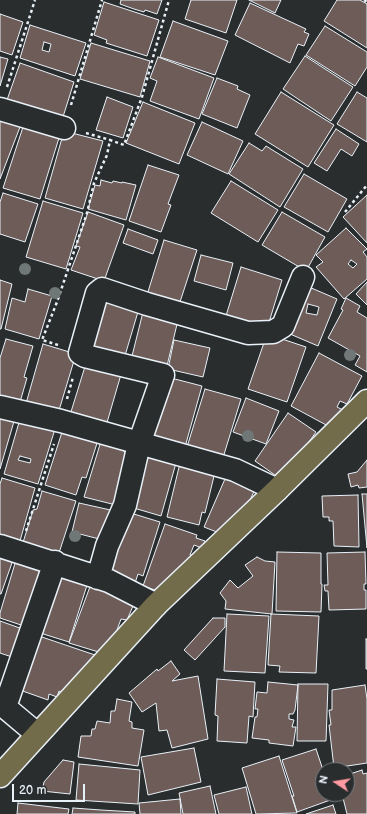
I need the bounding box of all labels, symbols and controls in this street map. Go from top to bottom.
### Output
north arrow [315,762,355,802]
text: N [317,774,331,785]
scale bar [14,776,87,802]
text: 20 m [19,783,46,798]

